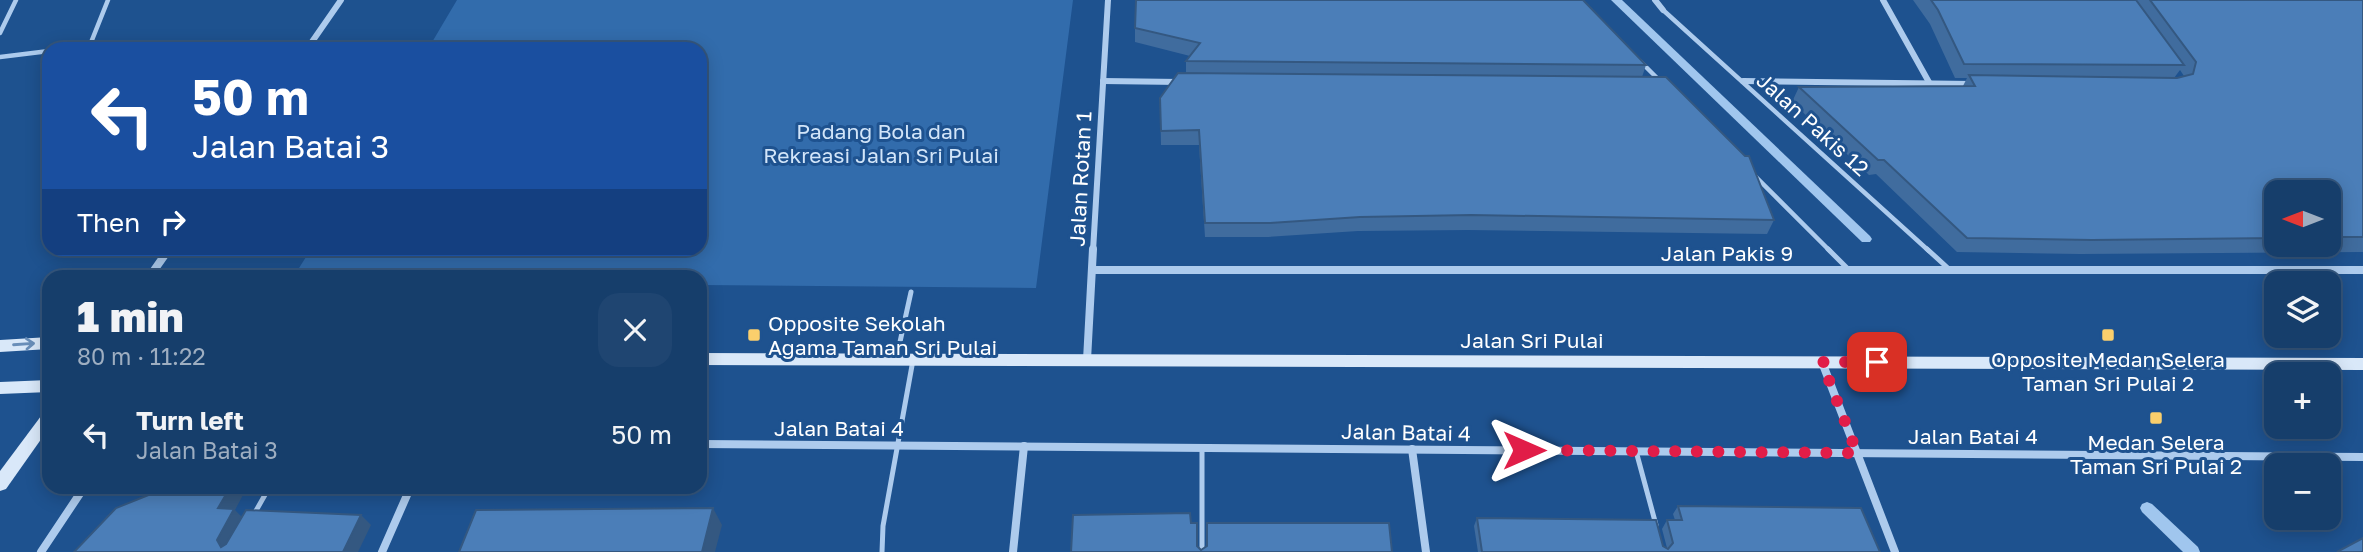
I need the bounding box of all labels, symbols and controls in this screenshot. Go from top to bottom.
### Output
text: 50 m [192,67,309,126]
street label: Jalan Pakis 12 [1752,67,1874,181]
icon: left [77,70,168,161]
street label: Jalan Rotan 1 [1063,111,1097,247]
park label: Padang Bola dan Rekreasi Jalan Sri Pulai [763,118,999,168]
text: Jalan Batai 3 [192,127,389,165]
north arrow [2264,180,2342,257]
map controls [2264,180,2341,530]
icon: right [154,203,192,241]
text: Then [77,207,140,238]
street label: Jalan Pakis 9 [1661,240,1793,266]
button: layers [2264,271,2341,348]
text: 1 min [77,291,184,341]
button: close [598,293,672,367]
place label: Opposite Sekolah Agama Taman Sri Pulai [768,310,997,360]
marker: Opposite Sekolah Agama Taman Sri Pulai [746,327,762,343]
street label: Jalan Sri Pulai [1460,327,1604,353]
marker: Opposite Medan Selera Taman Sri Pulai 2 [2100,327,2116,343]
pin [1847,332,1907,392]
one-way arrow [13,337,35,350]
text: 80 m · 11:22 [77,342,206,370]
icon: arrive [1858,343,1896,381]
place label: Opposite Medan Selera Taman Sri Pulai 2 [1991,346,2225,396]
button: + [2264,362,2341,439]
text: Turn left [136,405,244,436]
marker: Medan Selera Taman Sri Pulai 2 [2148,410,2164,426]
position arrow [1487,413,1561,487]
street label: Jalan Batai 4 [774,415,904,441]
icon: left [77,416,115,454]
street label: Jalan Batai 4 [1341,418,1471,446]
text: 50 m [611,419,672,450]
street label: Jalan Batai 4 [1908,423,2038,449]
place label: Medan Selera Taman Sri Pulai 2 [2070,429,2242,479]
text: Jalan Batai 3 [136,436,278,464]
button: − [2264,453,2341,530]

